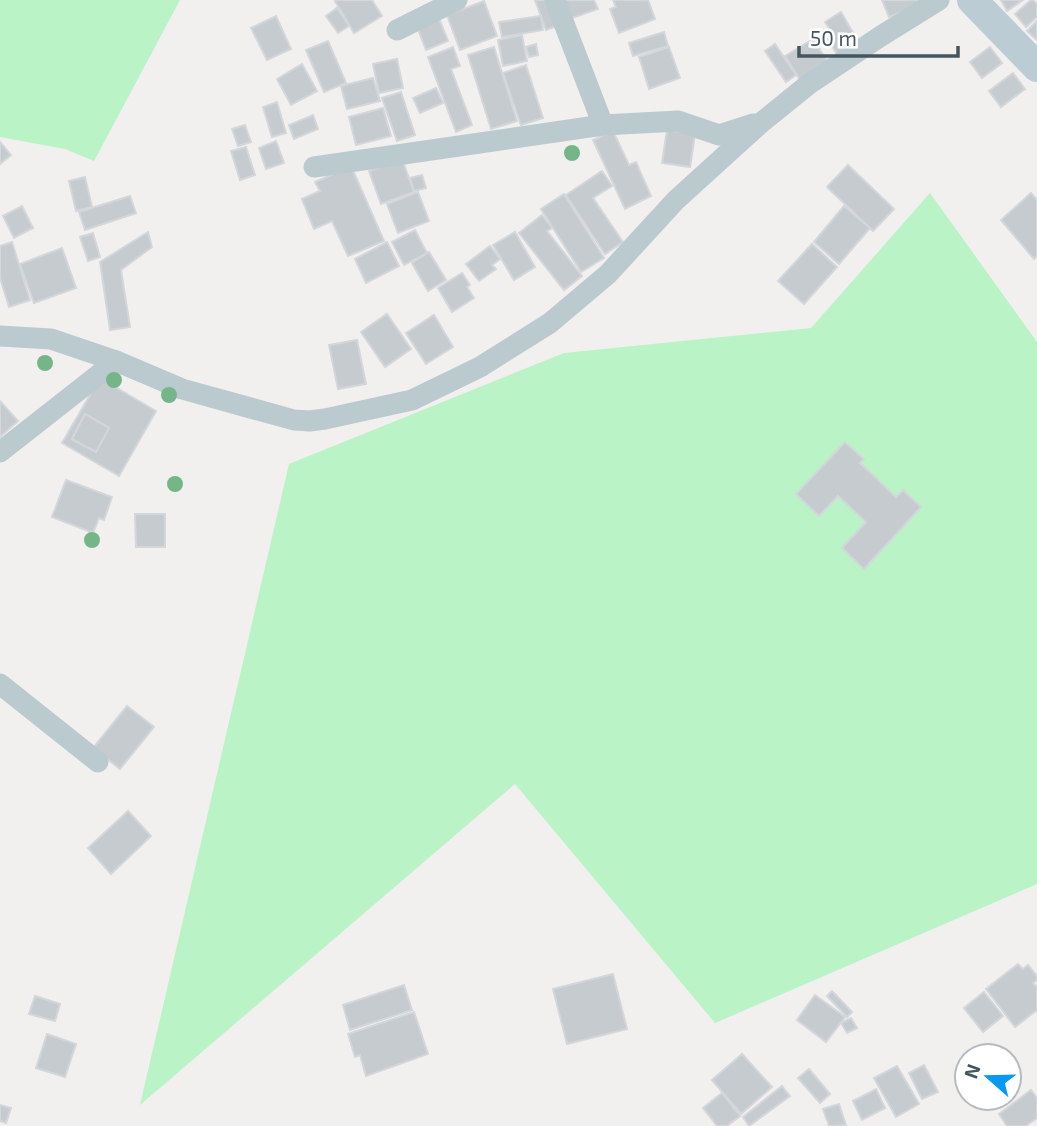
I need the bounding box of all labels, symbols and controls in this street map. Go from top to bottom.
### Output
scale bar [799,14,958,58]
text: 50 m [810,25,857,50]
north arrow [953,1042,1023,1112]
text: N [958,1061,985,1081]

